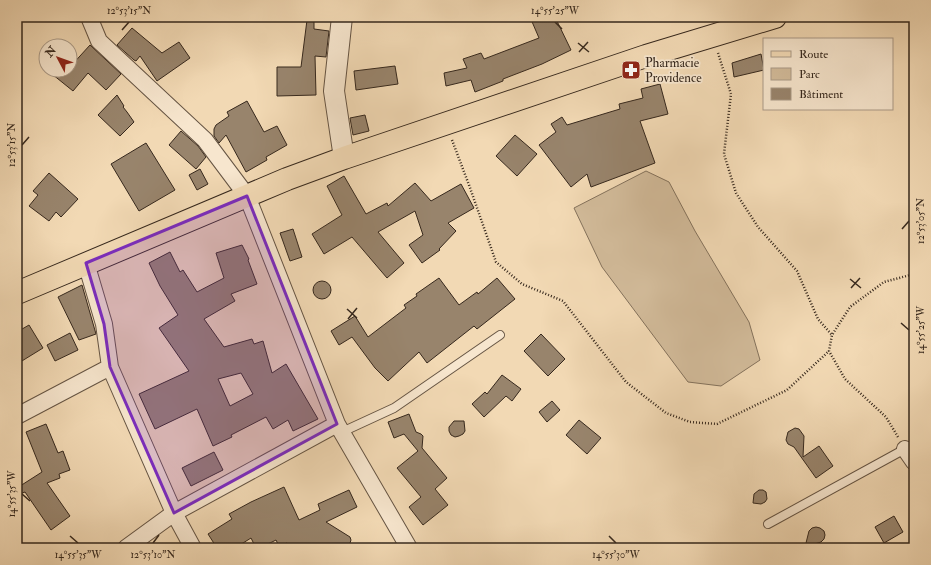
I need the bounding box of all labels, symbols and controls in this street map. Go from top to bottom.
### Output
text: 12°53'15"N [107,5,151,17]
text: 14°55'25"W [531,5,580,17]
north arrow [38,38,78,78]
legend [763,38,893,110]
text: N [42,43,60,61]
text: Route [799,47,828,62]
place label: Pharmacie Providence [645,55,702,86]
pharmacy icon: Pharmacie Providence [620,59,642,81]
text: Parc [799,67,820,82]
text: Bâtiment [799,87,843,102]
text: 12°53'15"N [6,123,18,167]
text: 12°53'05"N [915,198,927,244]
text: 14°55'25"W [915,305,927,354]
text: 14°55'35"W [6,470,18,517]
text: 14°55'35"W [55,549,102,561]
text: 12°53'10"N [131,549,176,561]
text: 14°55'30"W [592,549,640,561]

